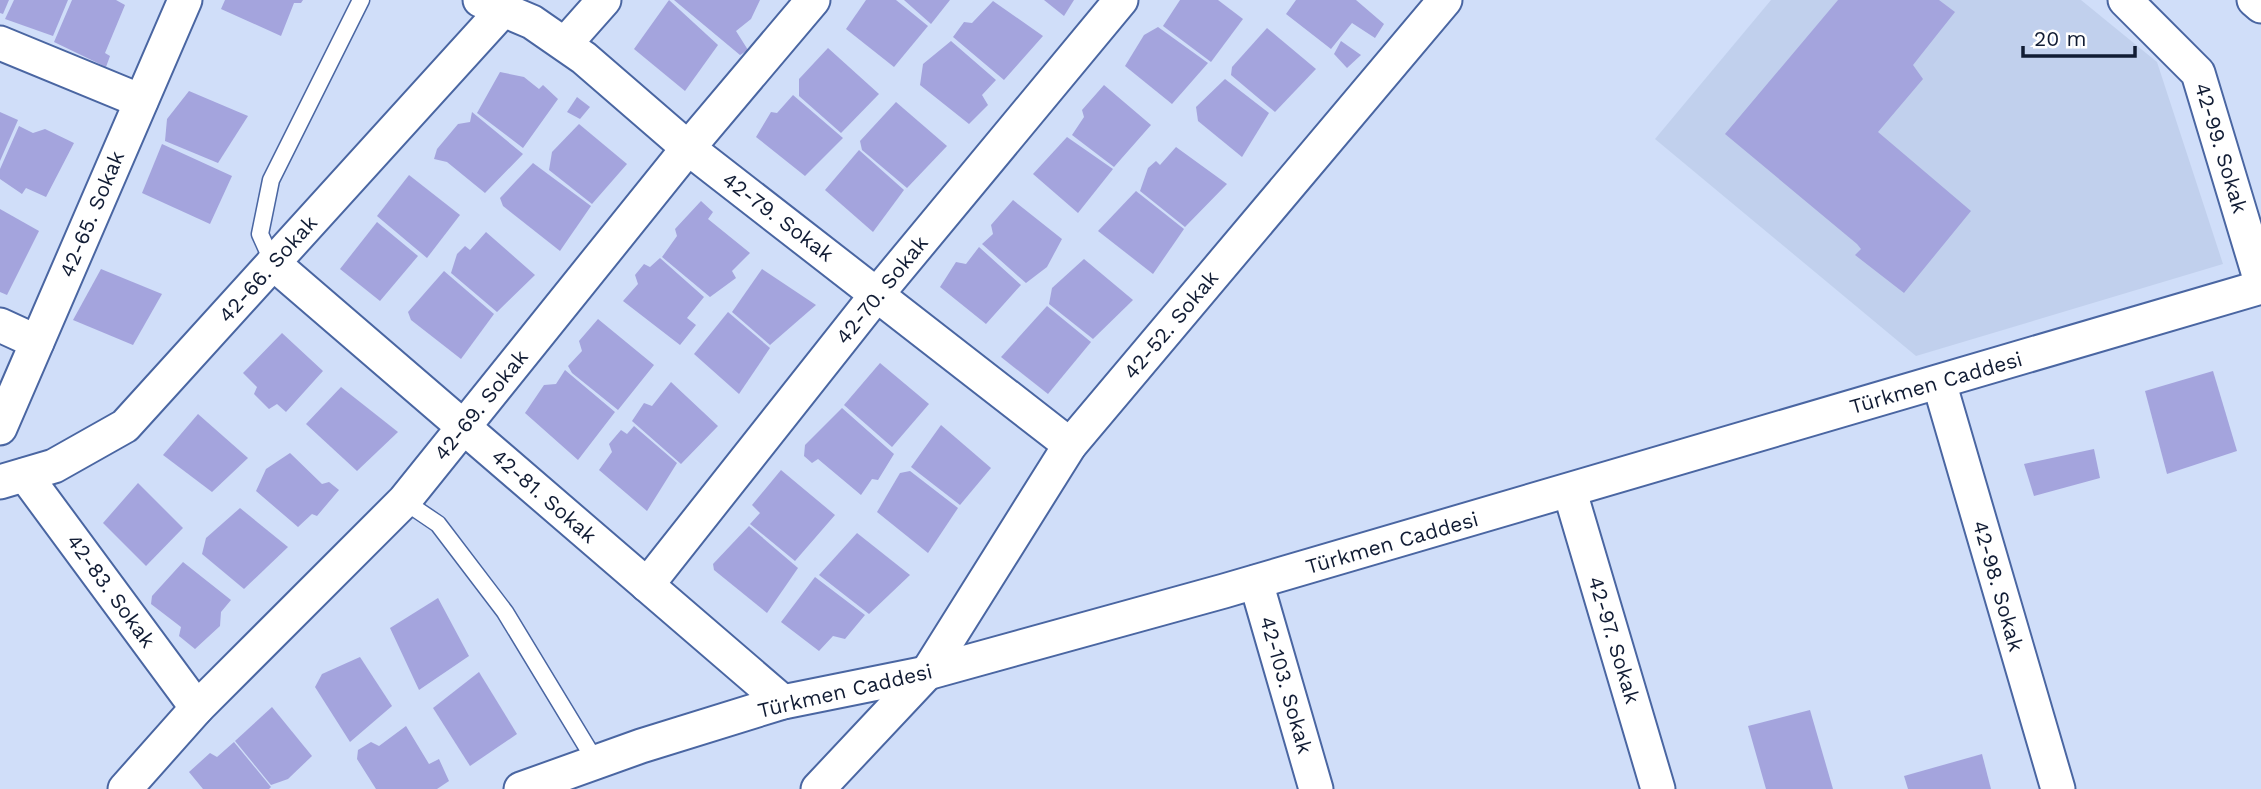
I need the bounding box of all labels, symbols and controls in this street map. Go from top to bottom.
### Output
scale bar [2023,14,2135,58]
text: 20 m [2034,26,2086,51]
street label: 42-99. Sokak [2190,80,2253,216]
street label: 42-65. Sokak [54,147,129,281]
street label: 42-79. Sokak [718,167,839,267]
street label: 42-66. Sokak [213,210,322,327]
street label: 42-70. Sokak [830,230,933,349]
street label: 42-52. Sokak [1118,265,1223,384]
street label: 42-69. Sokak [428,344,533,465]
street label: Türkmen Caddesi [1847,346,2025,419]
street label: 42-81. Sokak [487,443,602,548]
street label: Türkmen Caddesi [1303,506,1481,579]
street label: 42-98. Sokak [1968,517,2029,654]
street label: 42-83. Sokak [62,529,161,653]
street label: 42-97. Sokak [1583,573,1646,707]
street label: 42-103. Sokak [1255,613,1318,757]
street label: Türkmen Caddesi [755,658,935,723]

